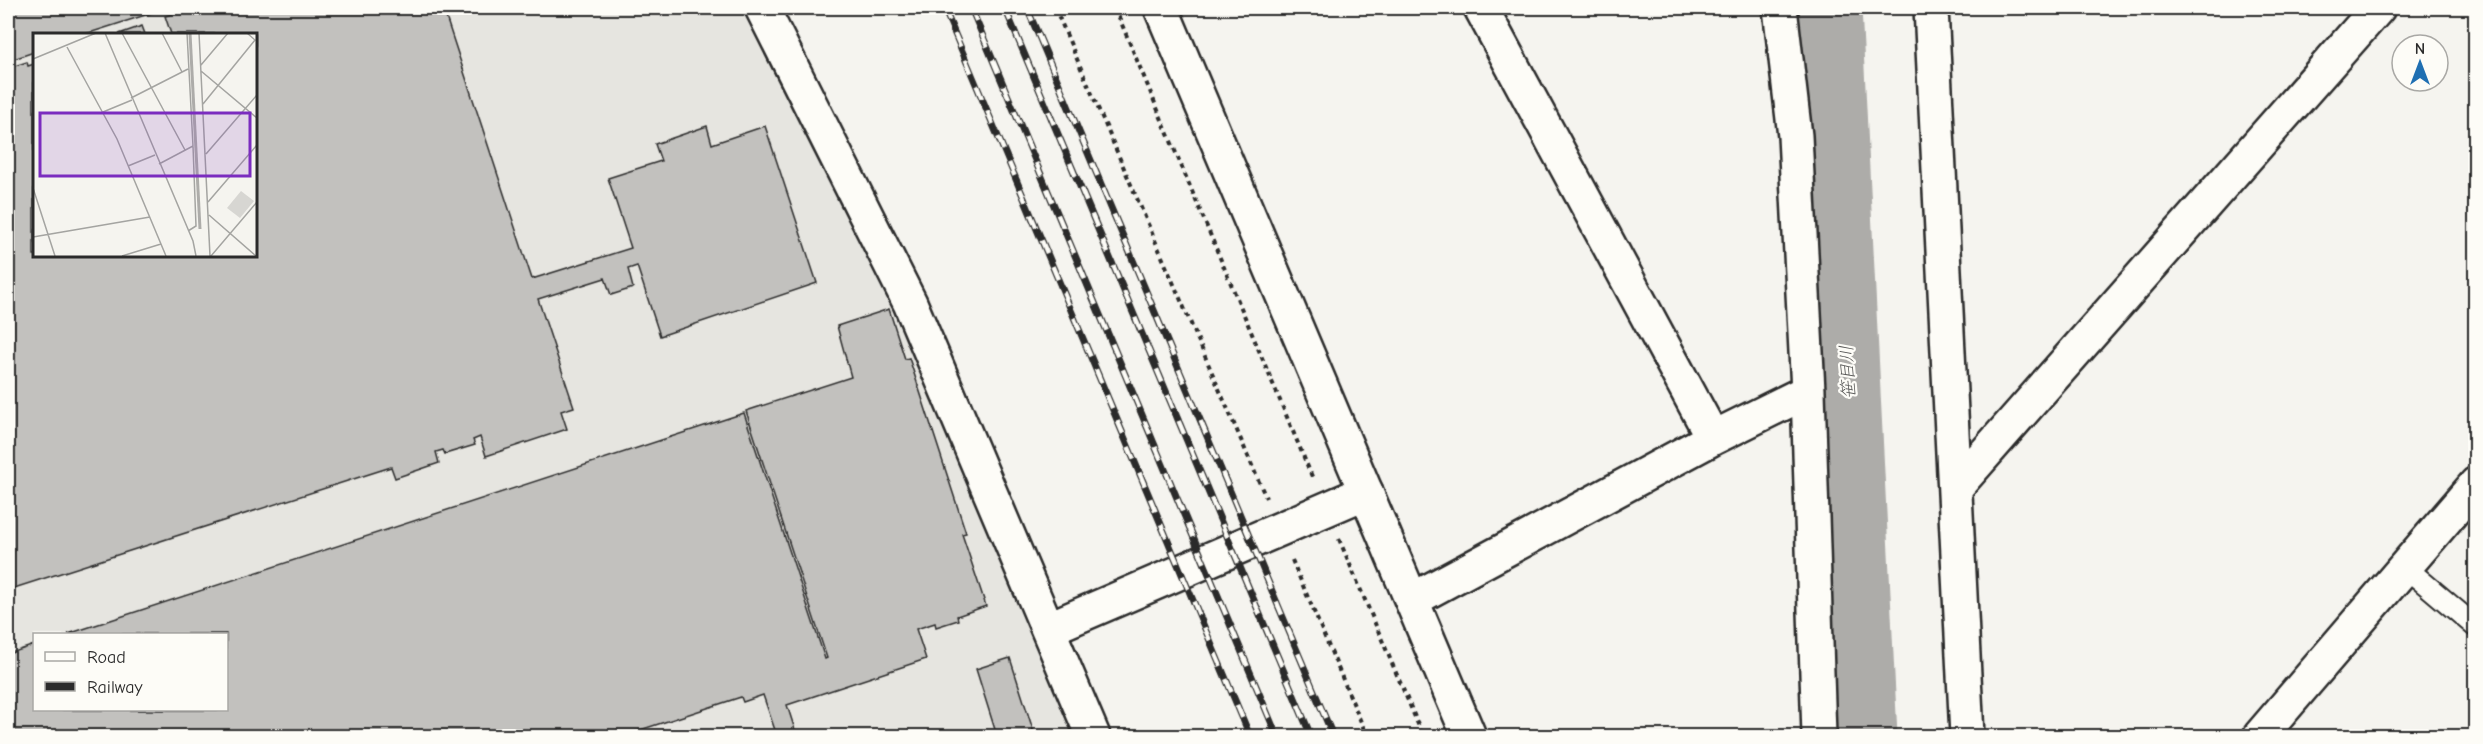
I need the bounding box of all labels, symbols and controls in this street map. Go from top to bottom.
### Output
inset map [33,33,256,256]
north arrow [2390,33,2450,93]
text: N [2415,40,2425,58]
water label: 笹目川 [1836,344,1860,400]
legend [33,633,228,711]
text: Road [87,647,126,668]
text: Railway [87,677,144,698]

